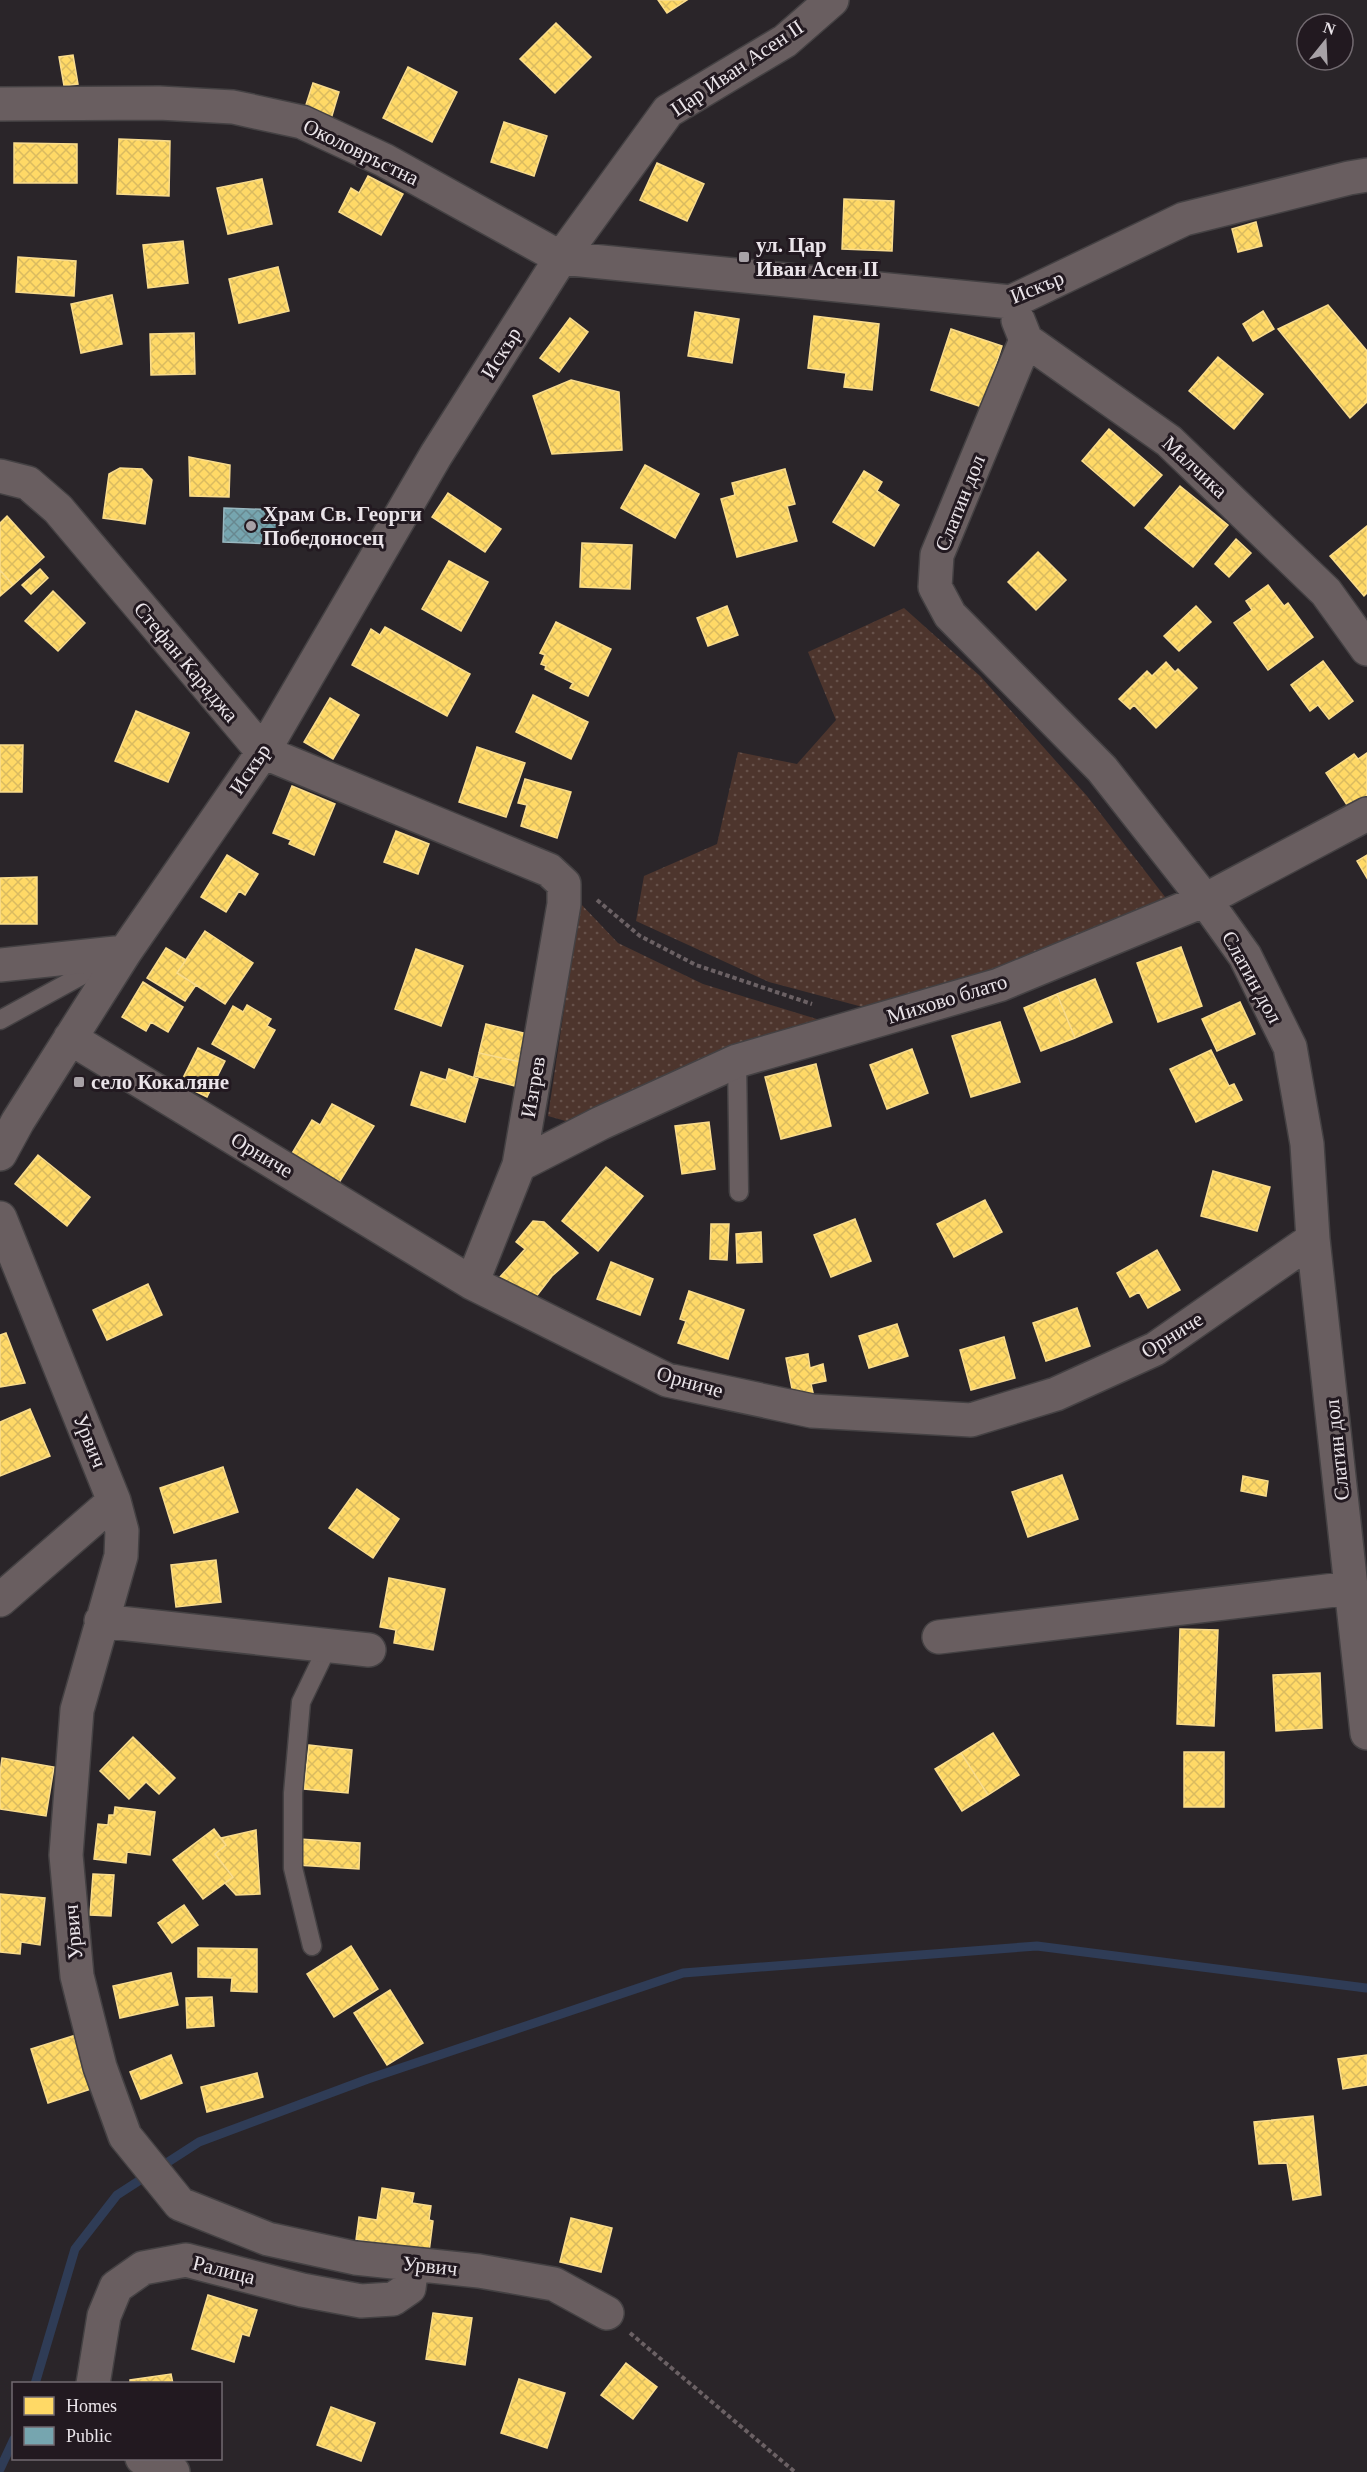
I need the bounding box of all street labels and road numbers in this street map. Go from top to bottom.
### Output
street label: Цар Иван Асен II [666,15,808,121]
street label: Околовръстна [299,114,423,191]
street label: Искър [1007,265,1067,309]
street label: Искър [476,323,526,383]
street label: Малчика [1158,431,1233,503]
street label: Слатин дол [930,451,990,555]
street label: Стефан Караджа [129,597,244,727]
street label: Искър [224,739,276,799]
street label: Слатин дол [1217,927,1287,1027]
street label: Михово блато [884,969,1010,1029]
street label: Изгрев [516,1054,550,1120]
street label: Орниче [227,1127,297,1183]
street label: Орниче [1137,1307,1207,1363]
street label: Орниче [654,1361,726,1403]
street label: Слатин дол [1320,1398,1354,1502]
street label: Урвич [69,1411,112,1472]
street label: Урвич [59,1903,87,1961]
street label: Ралица [190,2251,258,2289]
street label: Урвич [401,2251,459,2281]

